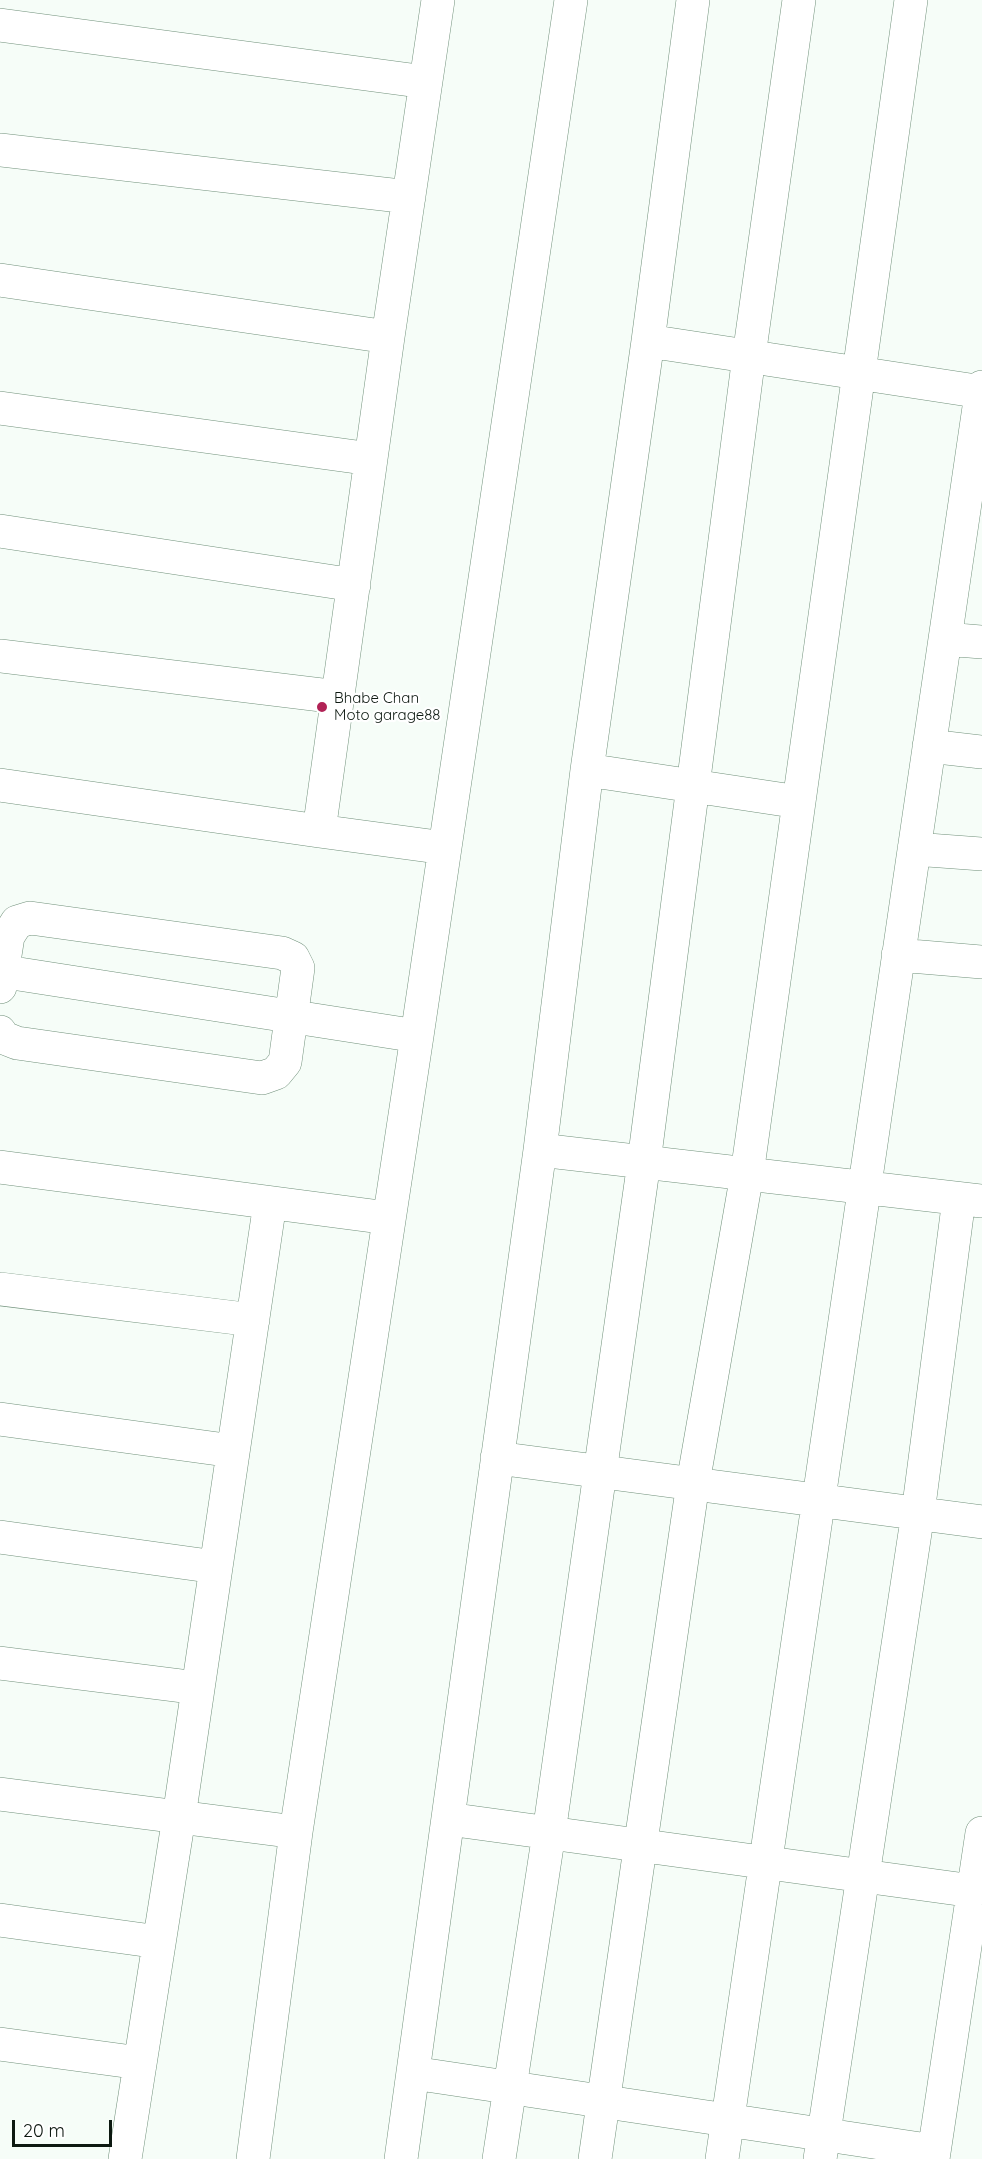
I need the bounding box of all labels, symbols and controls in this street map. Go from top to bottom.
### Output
place label: Bhabe Chan Moto garage88 [334,689,440,724]
marker: Bhabe Chan Moto garage88 [315,700,329,714]
scale bar [15,2108,116,2146]
text: 20 m [23,2119,65,2142]

